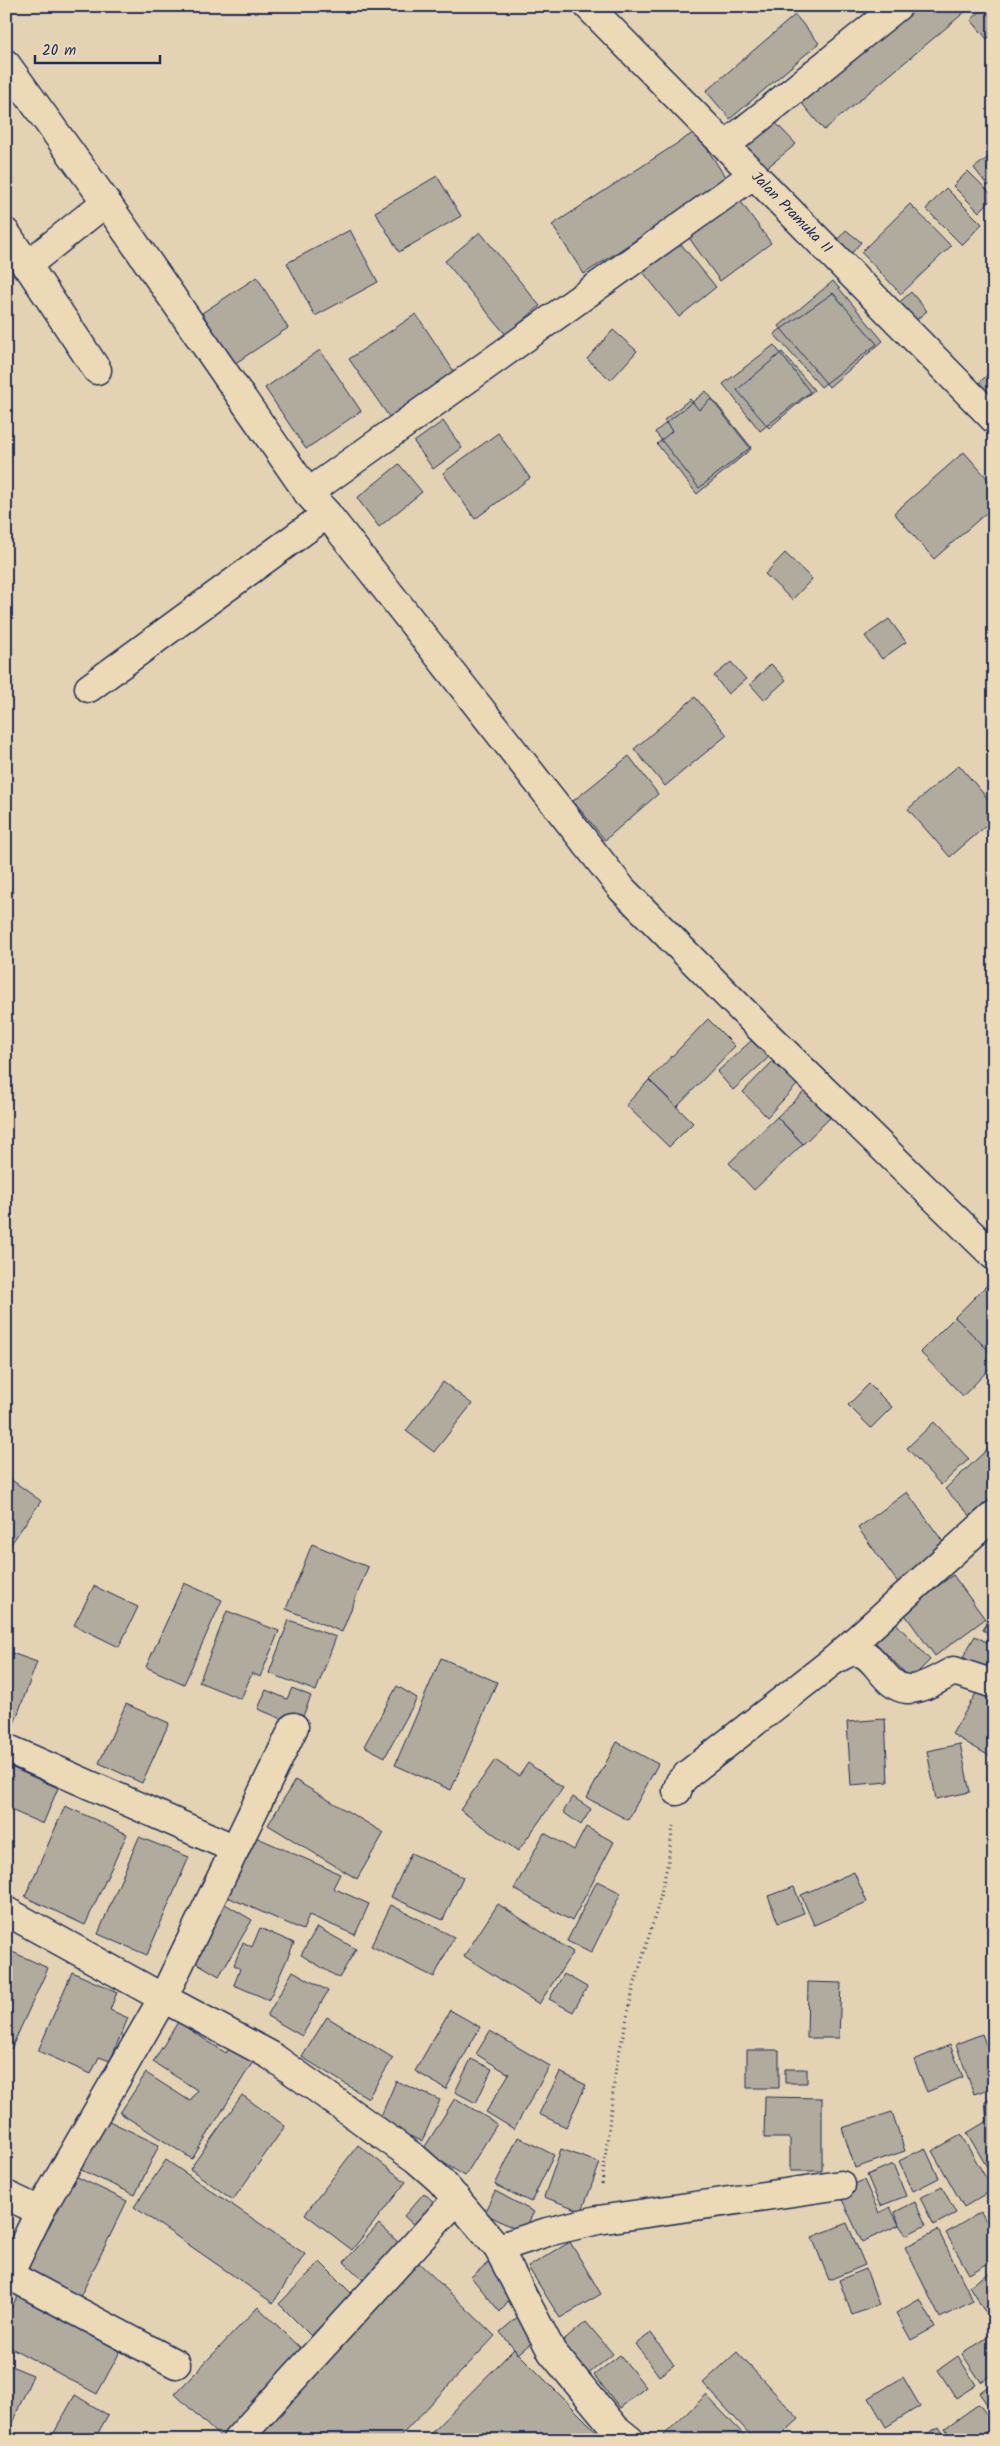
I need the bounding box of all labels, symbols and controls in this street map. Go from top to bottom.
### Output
scale bar [35,32,160,64]
text: 20 m [42,39,76,63]
street label: Jalan Pramuka II [745,166,838,260]

